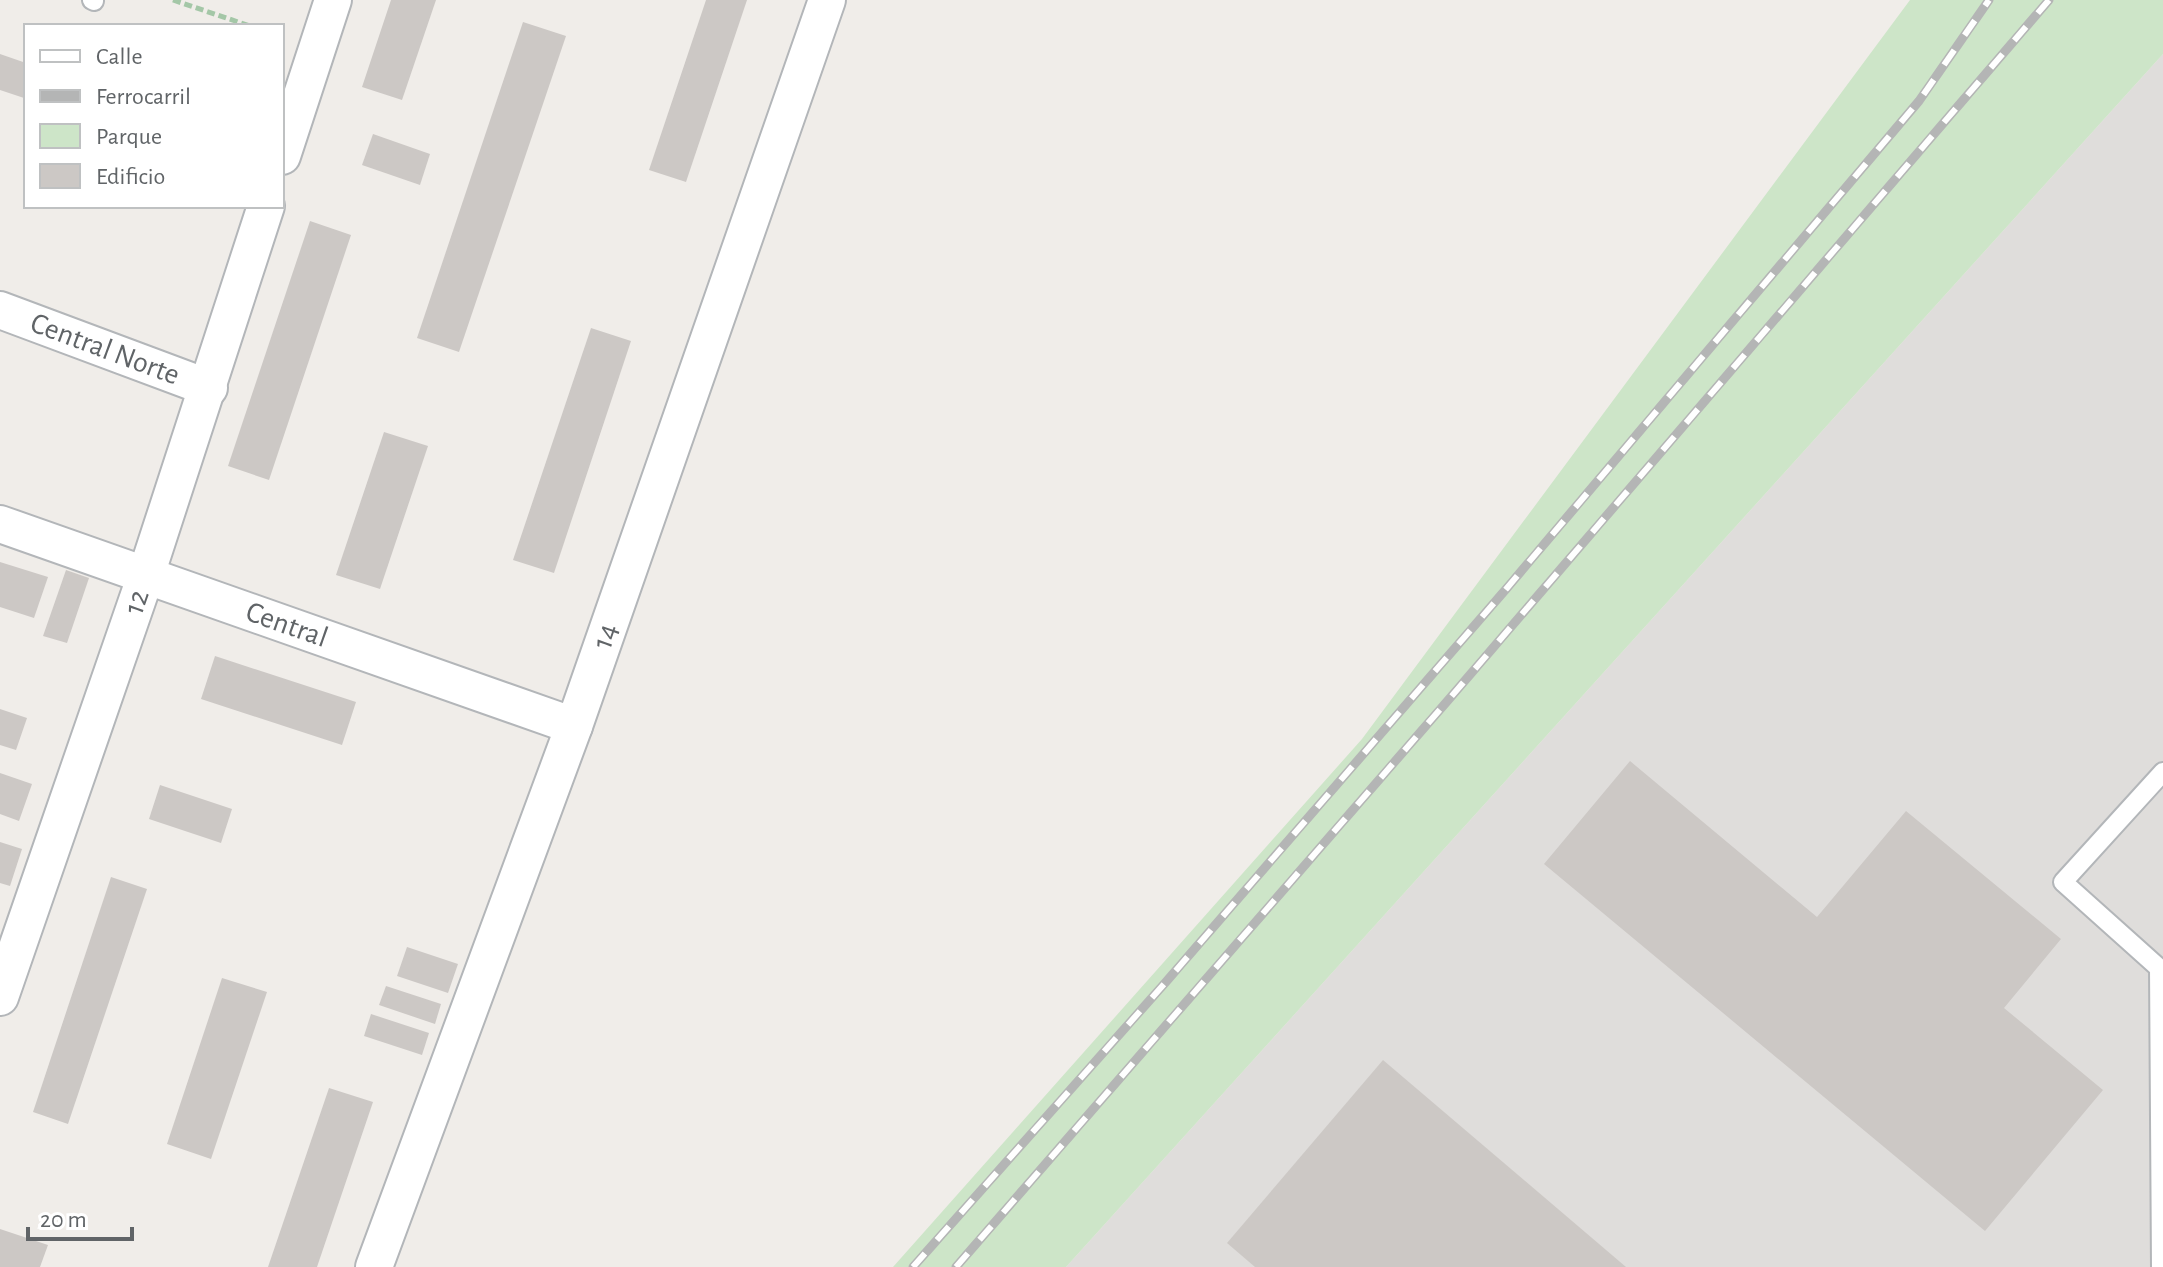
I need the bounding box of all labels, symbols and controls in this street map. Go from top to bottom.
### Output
legend [24,24,284,208]
text: Calle [96,45,143,69]
text: Ferrocarril [96,85,191,109]
text: Parque [96,125,162,149]
text: Edificio [96,165,165,189]
street label: Central Norte [26,308,184,391]
street label: 12 [119,586,155,618]
street label: Central [242,597,332,653]
street label: 14 [587,619,624,653]
scale bar [28,1191,132,1241]
text: 20 m [40,1208,87,1232]

